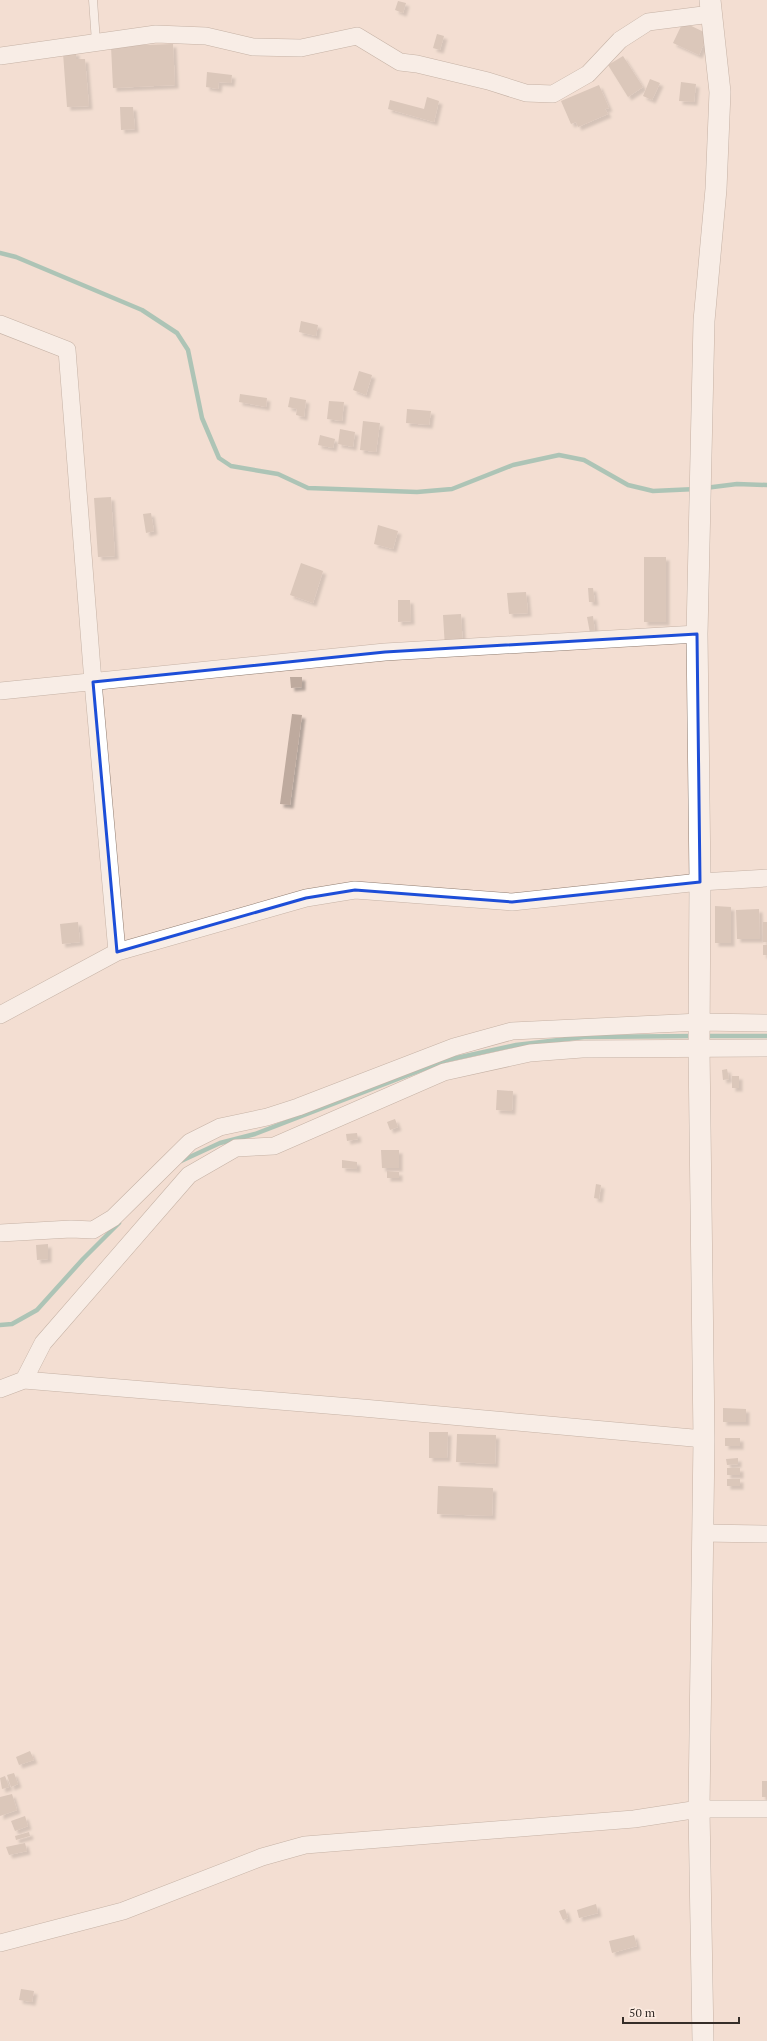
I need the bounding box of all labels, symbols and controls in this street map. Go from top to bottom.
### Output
scale bar [623,1999,739,2025]
text: 50 m [629,2005,656,2020]

